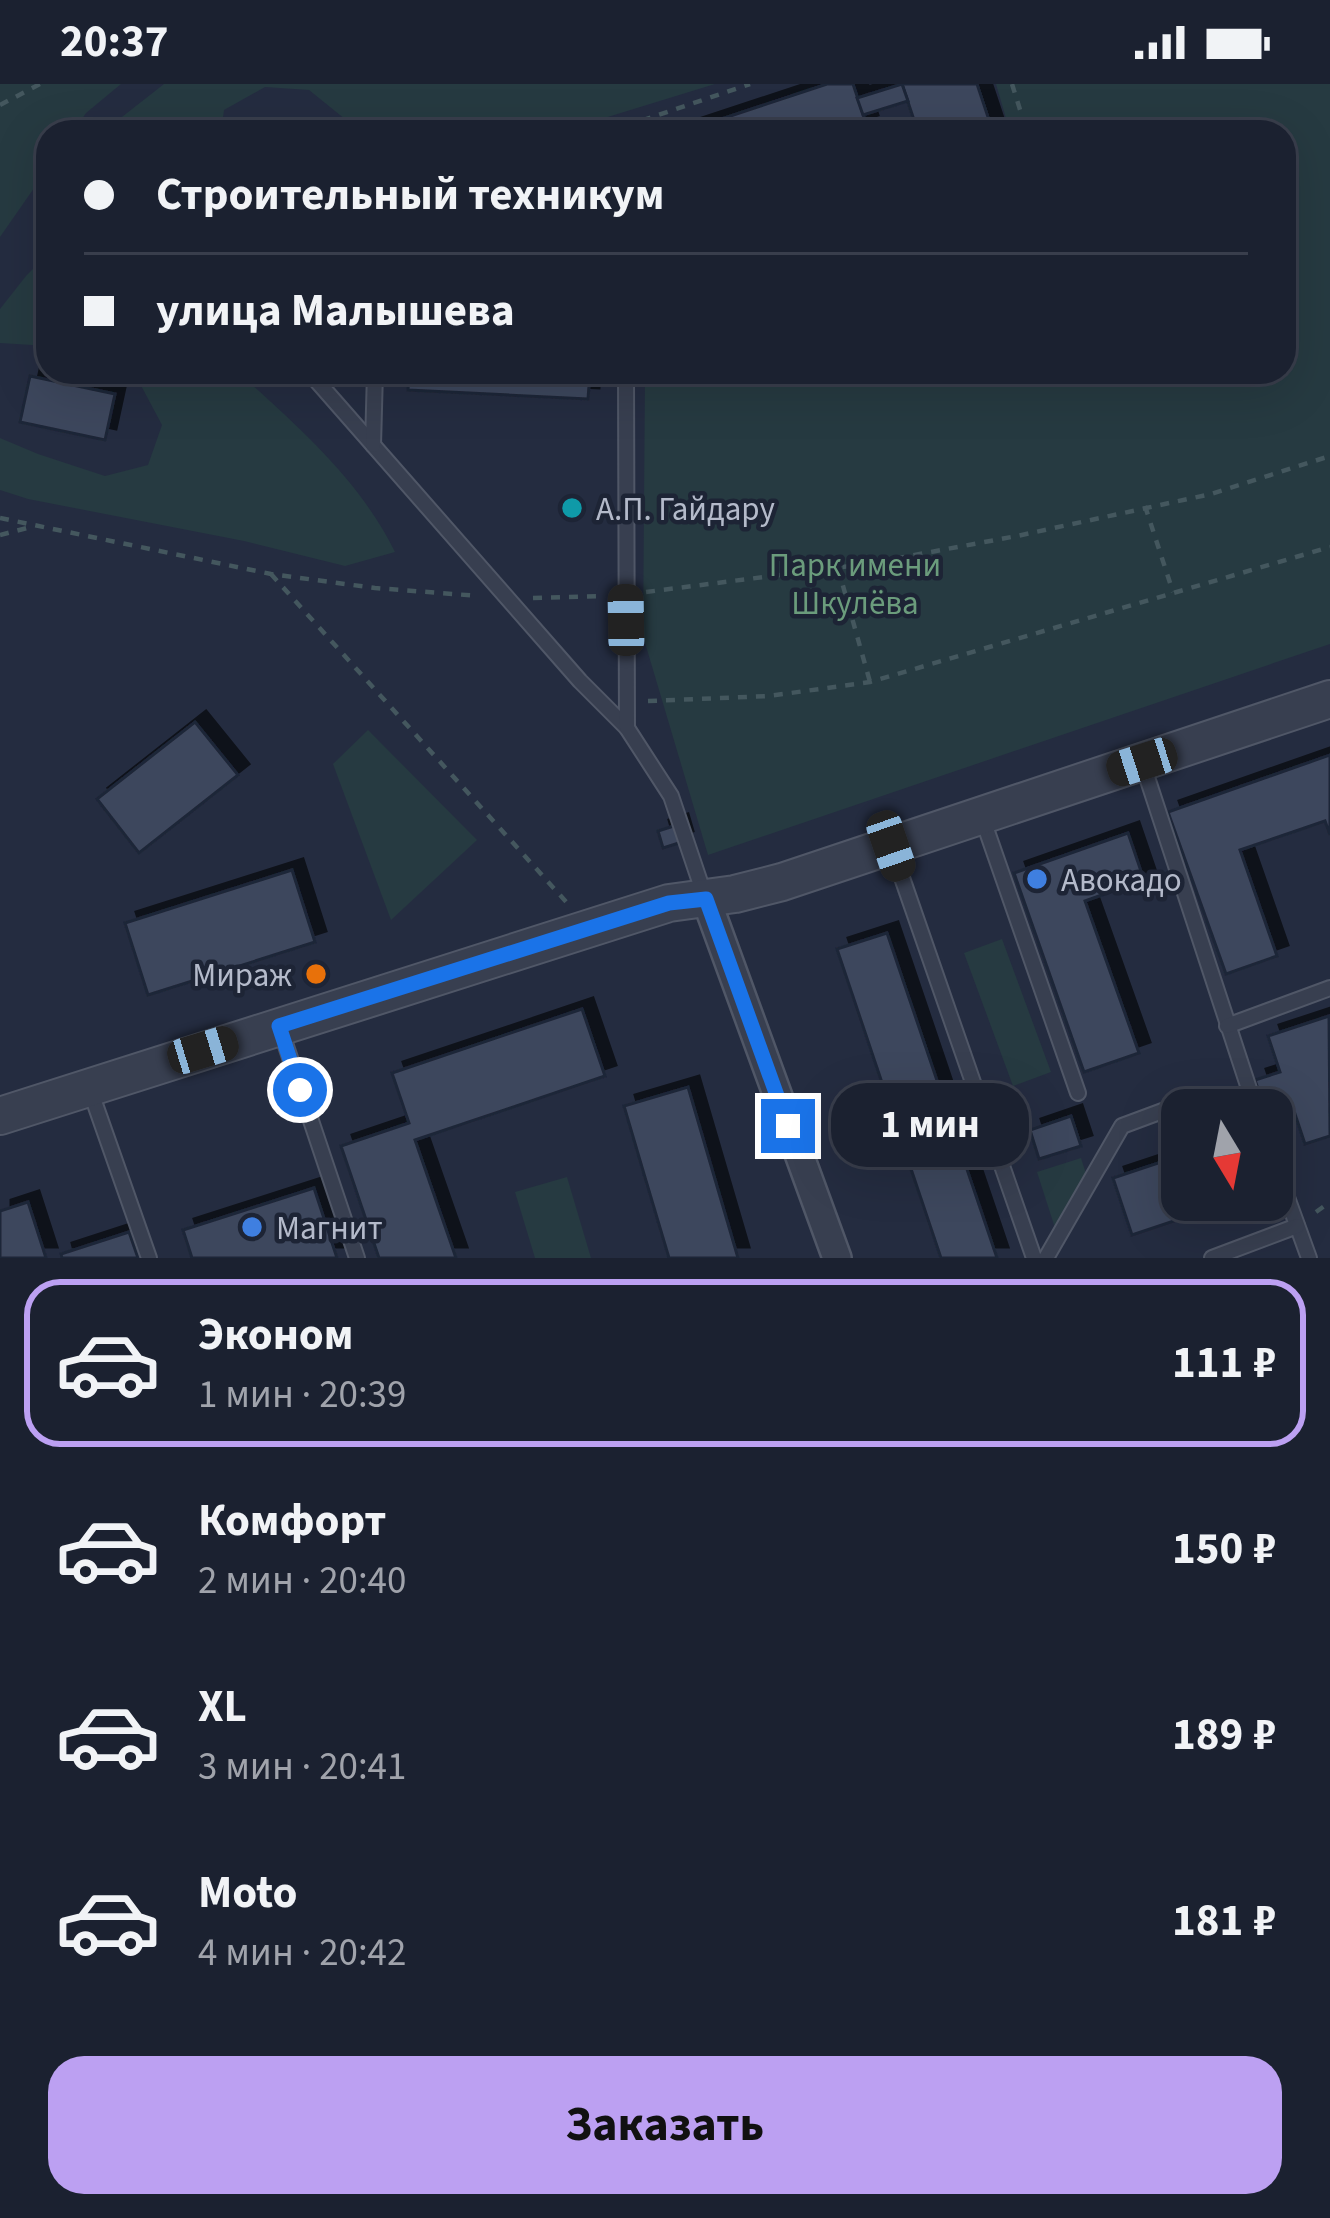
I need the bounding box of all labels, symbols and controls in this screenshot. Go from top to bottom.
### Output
text: 20:37 [60,10,169,74]
text: Строительный техникум [156,163,664,227]
text: улица Малышева [156,279,515,343]
place label: А.П. Гайдару [596,486,775,533]
marker: А.П. Гайдару [559,495,585,521]
park label: Парк имени Шкулёва [769,542,941,627]
car [607,584,645,656]
car [1102,734,1182,790]
car [862,806,920,886]
place label: Авокадо [1061,857,1182,904]
marker: Авокадо [1024,866,1050,892]
place label: Мираж [192,952,292,999]
marker: Мираж [303,961,329,987]
car [163,1022,243,1078]
route start [273,1063,327,1117]
callout: 1 мин [830,1084,1028,1168]
north arrow [1161,1089,1293,1221]
map controls [1161,1089,1293,1221]
text: 1 мин [880,1097,980,1153]
route end [761,1099,815,1153]
place label: Магнит [276,1205,383,1252]
marker: Магнит [239,1214,265,1240]
text: Эконом [198,1303,354,1367]
icon: car [54,1309,162,1417]
text: 111 ₽ [1172,1331,1276,1395]
text: 1 мин · 20:39 [198,1367,406,1423]
text: Комфорт [198,1489,386,1553]
icon: car [54,1495,162,1603]
text: 150 ₽ [1172,1517,1276,1581]
text: 2 мин · 20:40 [198,1553,406,1609]
text: XL [198,1675,247,1739]
icon: car [54,1681,162,1789]
text: 189 ₽ [1172,1703,1276,1767]
text: 3 мин · 20:41 [198,1739,406,1795]
text: Moto [198,1861,297,1925]
icon: car [54,1867,162,1975]
text: 181 ₽ [1172,1889,1276,1953]
text: 4 мин · 20:42 [198,1925,406,1981]
button: Заказать [48,2056,1282,2194]

